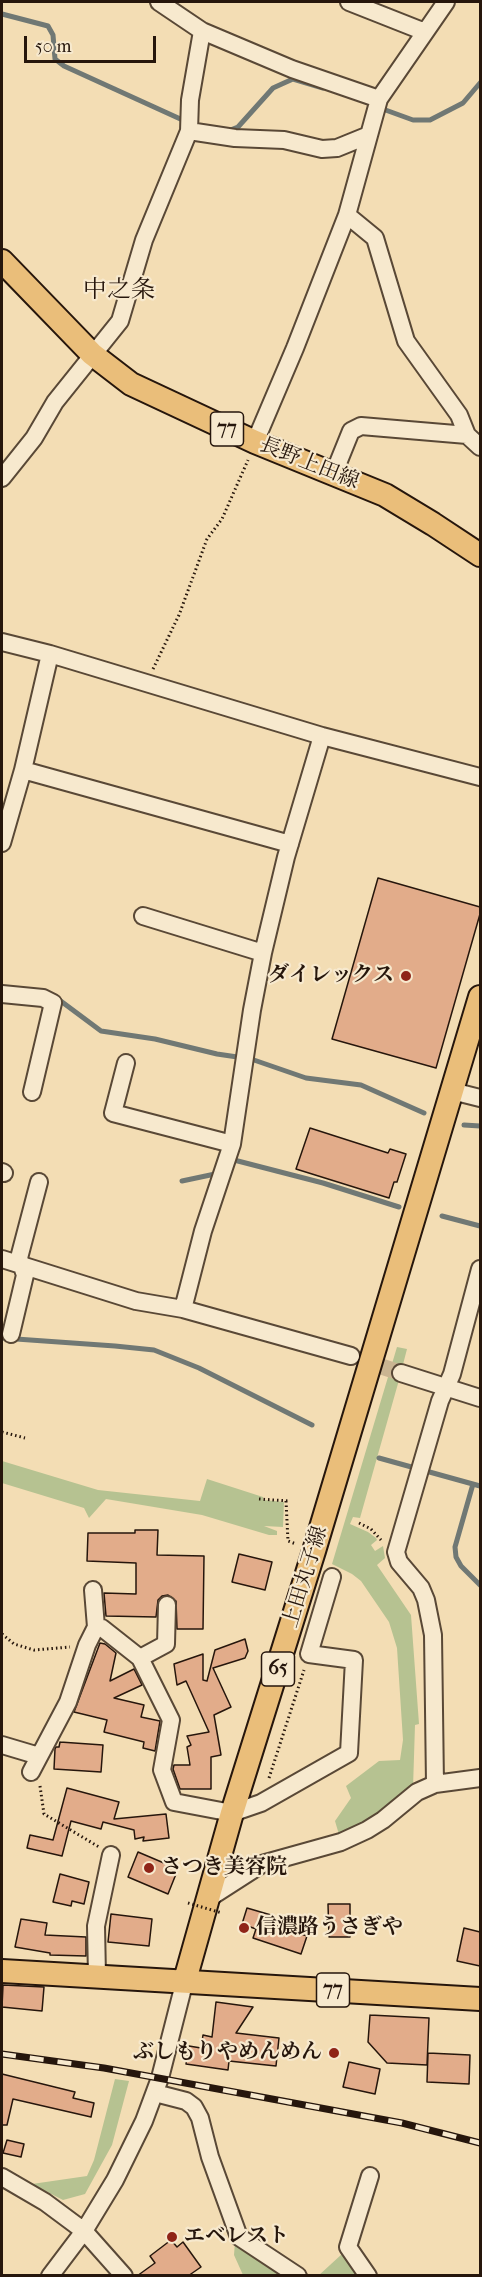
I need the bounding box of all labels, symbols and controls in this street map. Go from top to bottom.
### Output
scale bar [27,24,159,62]
text: 50 m [35,36,71,57]
district label: 中之条 [83,277,155,305]
road number: 77 [210,412,244,446]
street label: 長野上田線 [256,433,362,495]
place label: ダイレックス [268,963,394,989]
marker: ダイレックス [399,969,413,983]
street label: 上田丸子線 [279,1523,333,1631]
road number: 65 [262,1652,294,1686]
place label: さつき美容院 [161,1855,287,1881]
marker: さつき美容院 [142,1861,156,1875]
place label: 信濃路うさぎや [256,1915,403,1941]
marker: 信濃路うさぎや [237,1921,251,1935]
road number: 77 [316,1973,350,2007]
place label: ぶしもりやめんめん [133,2040,322,2066]
marker: ぶしもりやめんめん [327,2046,341,2060]
place label: エベレスト [184,2224,289,2250]
marker: エベレスト [165,2230,179,2244]

